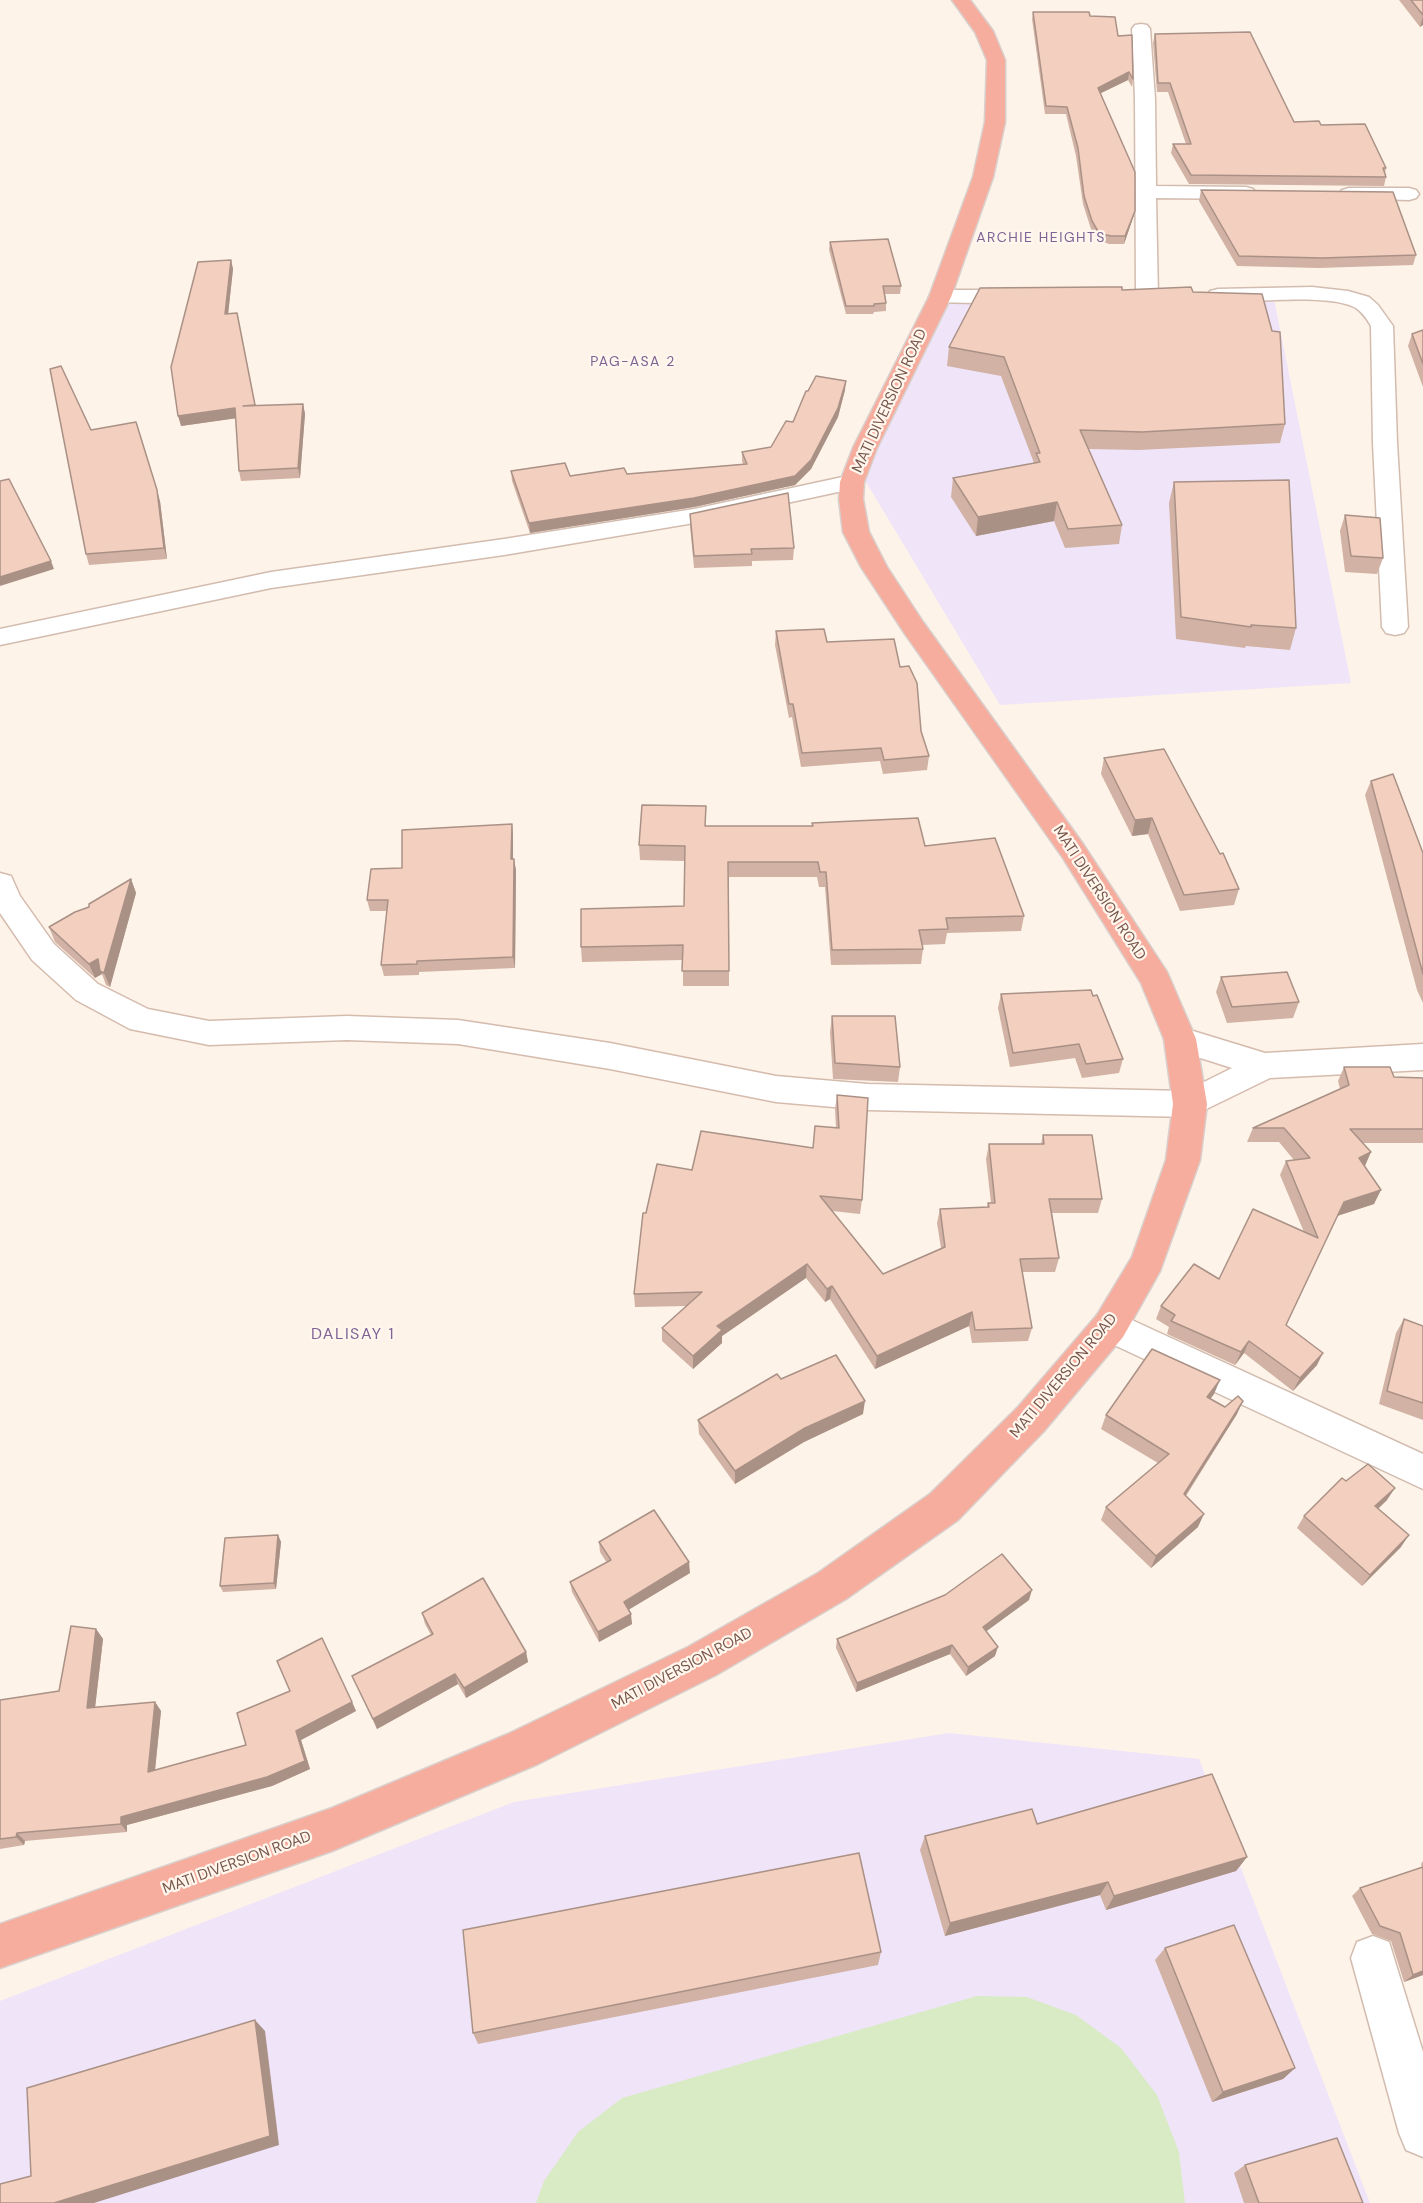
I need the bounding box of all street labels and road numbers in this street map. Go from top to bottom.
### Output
street label: MATI DIVERSION ROAD [849,326,931,476]
street label: MATI DIVERSION ROAD [1049,822,1149,964]
street label: MATI DIVERSION ROAD [1007,1310,1121,1442]
street label: MATI DIVERSION ROAD [609,1624,755,1714]
street label: MATI DIVERSION ROAD [160,1828,314,1898]

